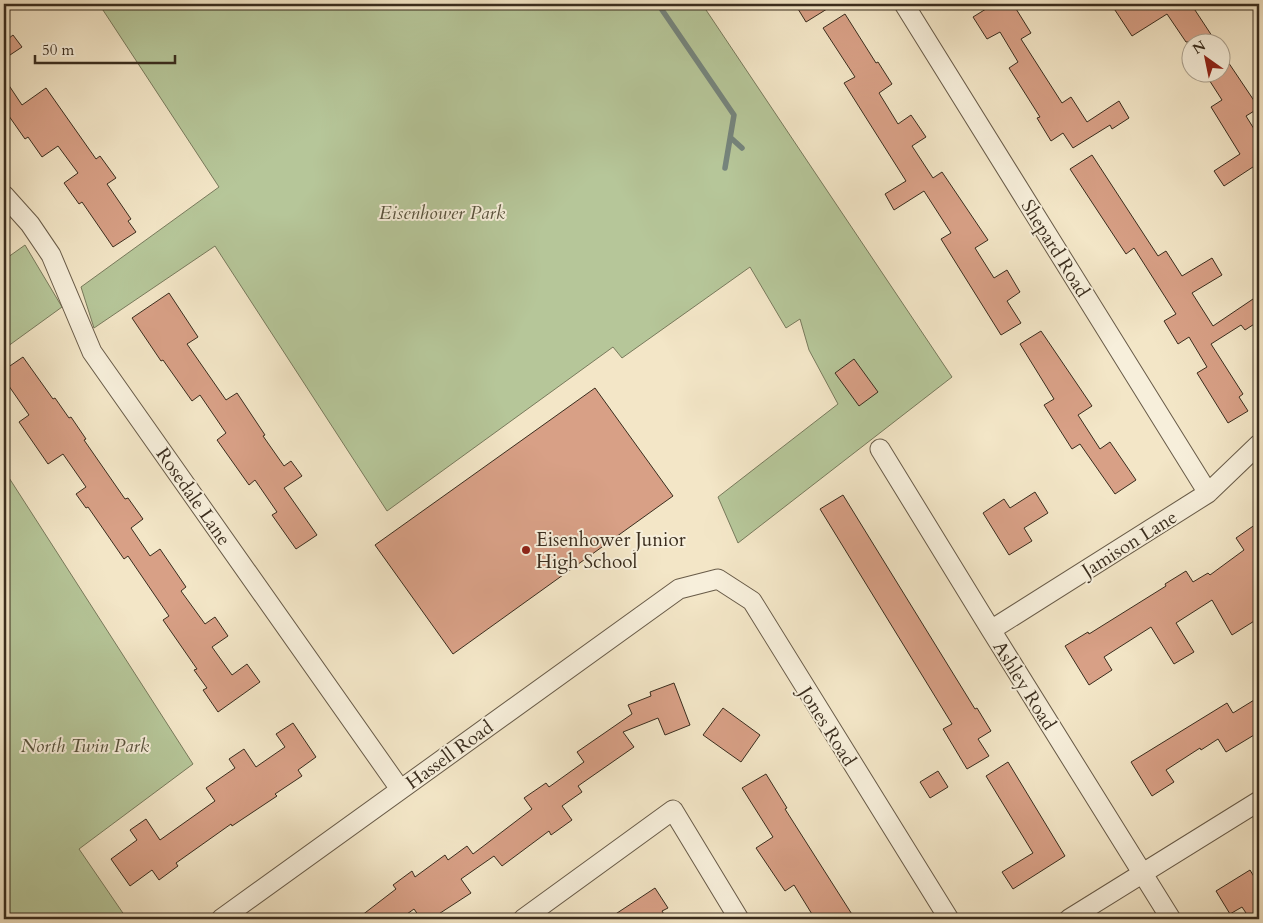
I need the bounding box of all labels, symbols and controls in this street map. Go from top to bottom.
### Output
scale bar [35,32,175,64]
north arrow [1180,32,1230,82]
text: N [1189,36,1209,59]
text: 50 m [42,40,74,60]
street label: Shepard Road [1015,195,1096,302]
park label: Eisenhower Park [379,200,506,226]
street label: Rosedale Lane [150,442,237,551]
street label: Jamison Lane [1074,504,1182,585]
place label: Eisenhower Junior High School [536,527,686,575]
marker: Eisenhower Junior High School [520,544,532,556]
street label: Ashley Road [986,636,1062,735]
street label: Jones Road [791,679,862,771]
street label: Hassell Road [401,714,498,795]
park label: North Twin Park [21,733,150,759]

